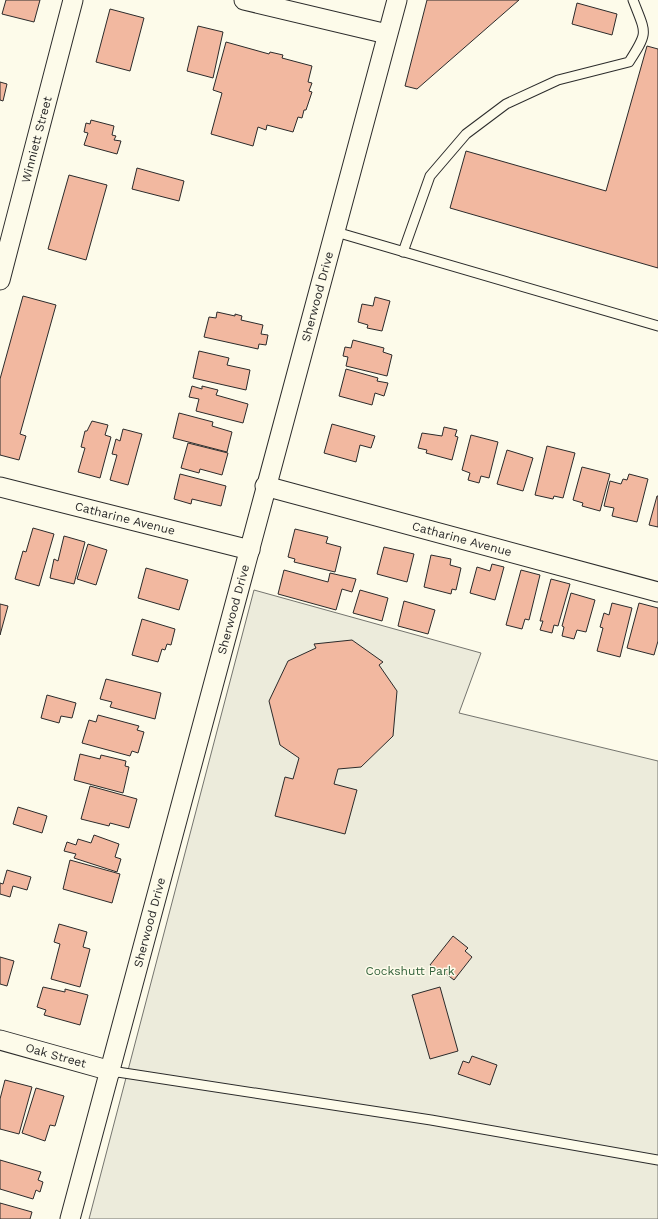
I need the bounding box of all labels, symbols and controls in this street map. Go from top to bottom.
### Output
street label: Winniett Street [19,95,55,185]
street label: Sherwood Drive [299,250,336,343]
street label: Catharine Avenue [74,499,177,538]
street label: Catharine Avenue [411,519,513,559]
street label: Sherwood Drive [215,563,252,656]
street label: Sherwood Drive [131,876,168,969]
park label: Cockshutt Park [365,964,455,978]
street label: Oak Street [24,1040,88,1071]

